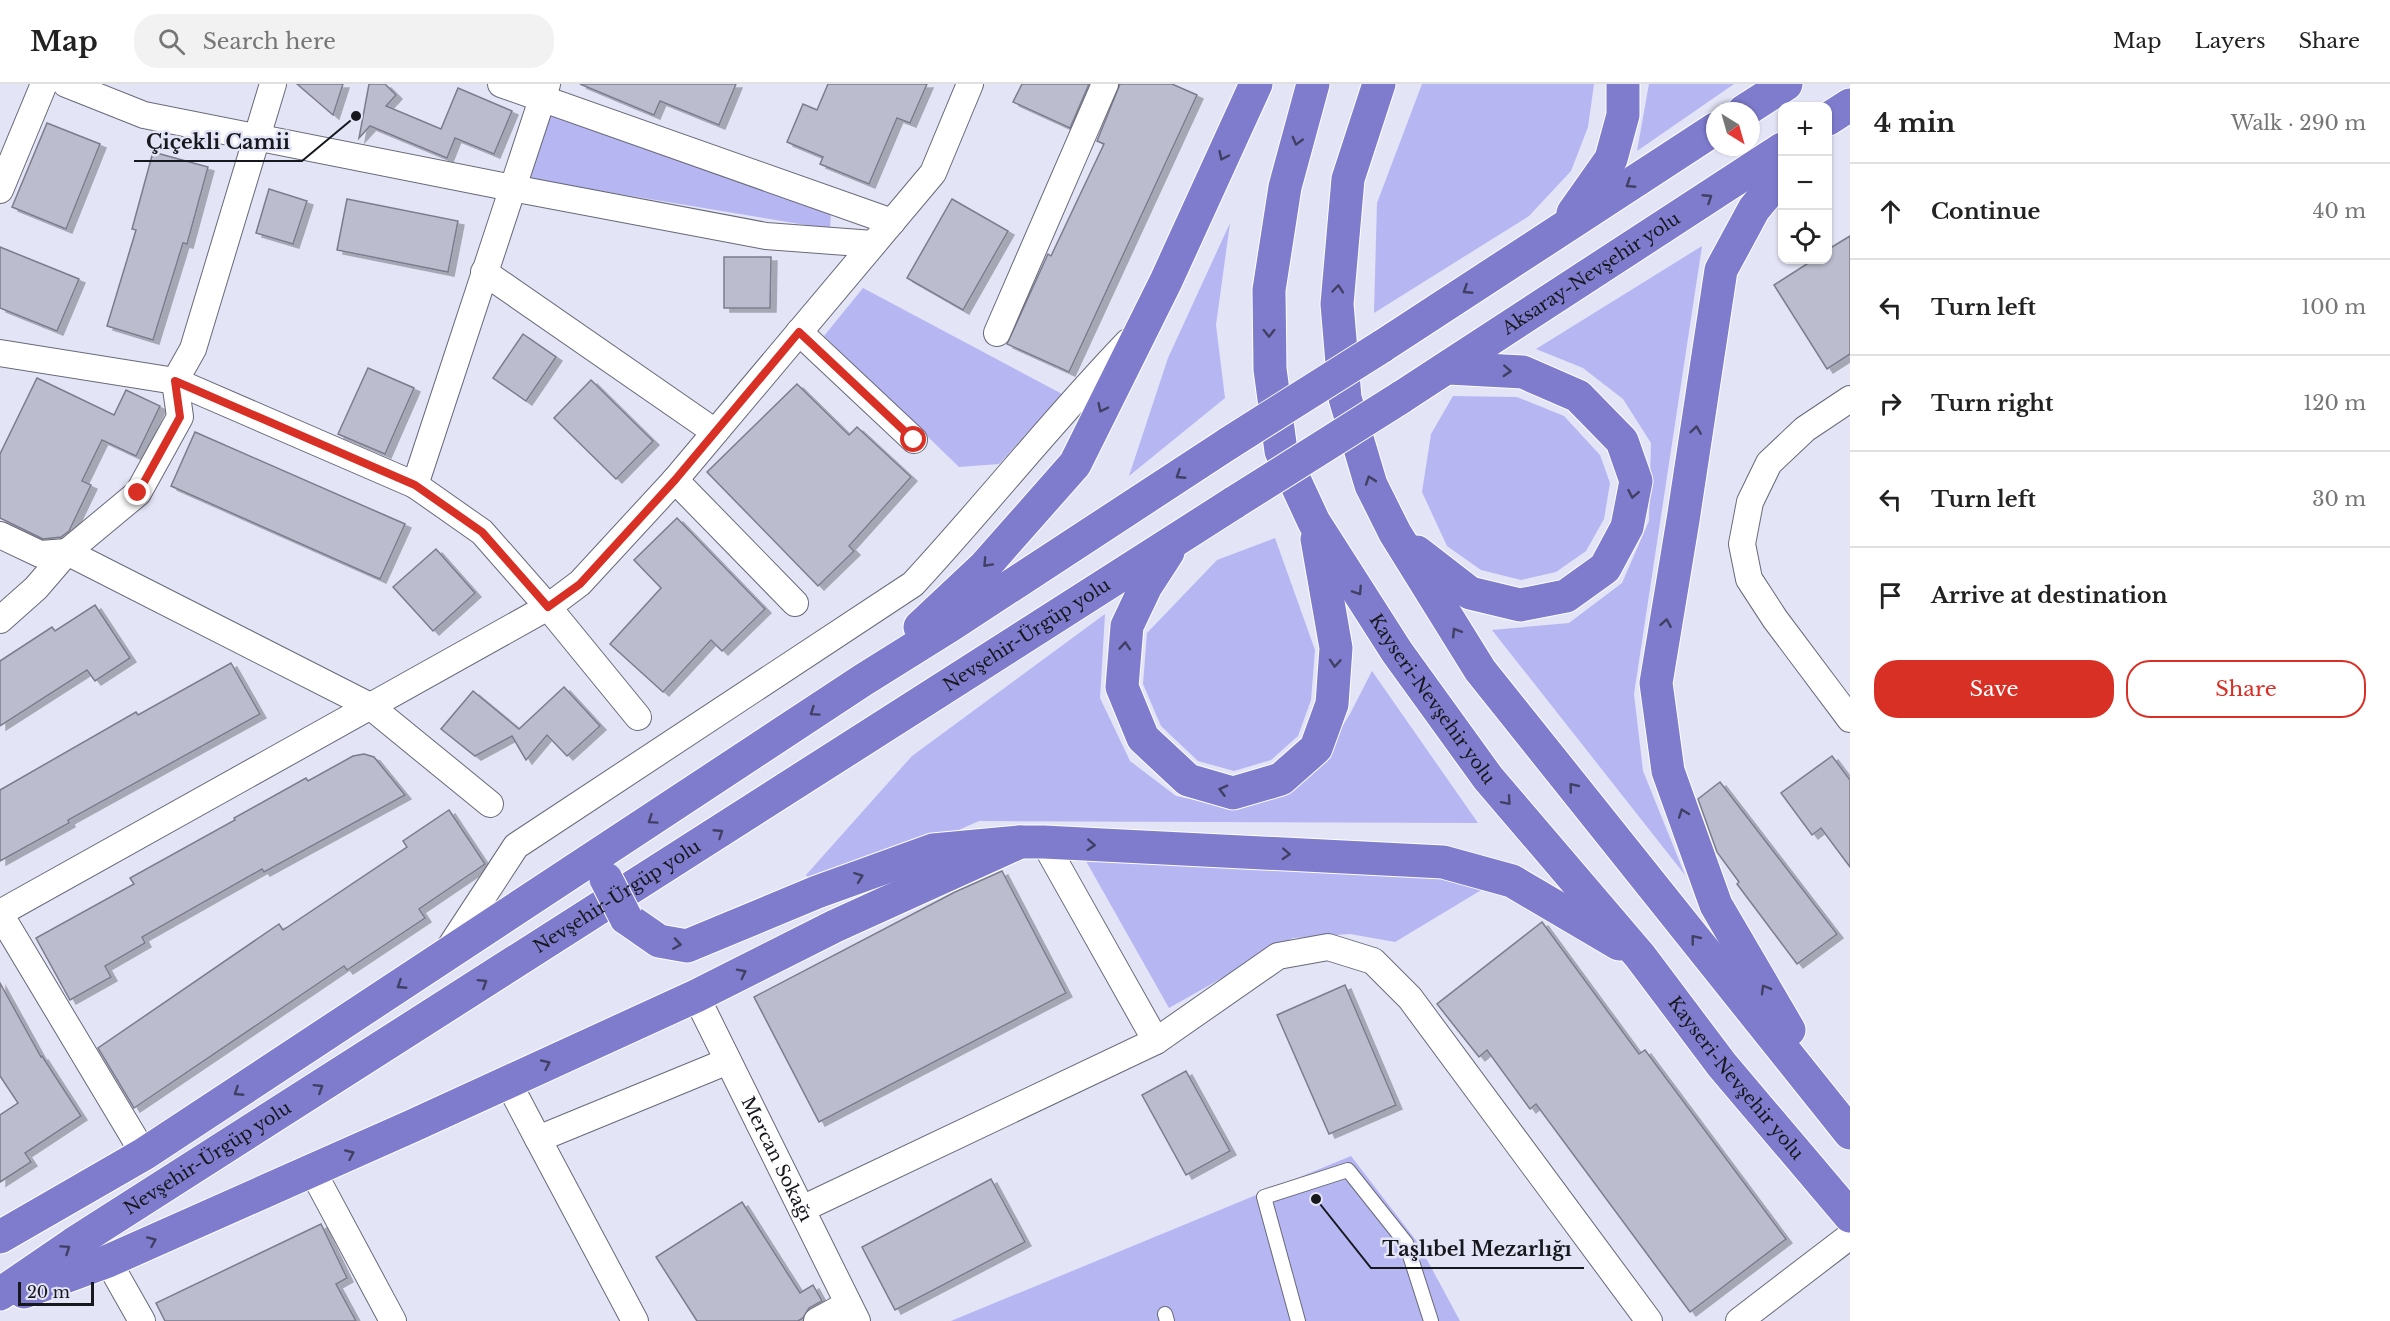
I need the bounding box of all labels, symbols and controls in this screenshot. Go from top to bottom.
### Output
search box [134,14,554,68]
text: Map [30,24,98,59]
icon: search [155,25,188,58]
text: Search here [203,28,336,55]
text: Map [2113,28,2162,54]
text: Layers [2195,28,2266,54]
text: Share [2299,28,2360,54]
north arrow [1706,102,1760,156]
map controls [1778,102,1832,264]
button: + [1778,102,1832,156]
text: 4 min [1874,107,1955,139]
text: Walk · 290 m [2231,111,2366,135]
callout: Çiçekli Camii [134,123,302,161]
text: Çiçekli Camii [146,130,290,154]
one-way arrow [1292,135,1305,145]
one-way arrow [1218,150,1230,161]
button: − [1778,156,1832,210]
one-way arrow [1626,176,1637,187]
one-way arrow [1702,193,1712,205]
icon: ahead [1874,195,1907,228]
text: Continue [1931,198,2040,225]
text: 40 m [2313,199,2366,223]
street label: Aksaray-Nevşehir yolu [1497,207,1684,340]
button: locate [1778,210,1832,264]
one-way arrow [1463,283,1474,294]
one-way arrow [1331,285,1344,294]
icon: left [1874,291,1907,324]
text: Turn left [1931,294,2036,321]
text: 100 m [2301,295,2366,319]
one-way arrow [1263,328,1275,337]
one-way arrow [1502,364,1511,377]
icon: right [1874,387,1907,420]
text: Turn right [1931,390,2053,417]
text: 120 m [2303,391,2366,415]
one-way arrow [1098,402,1110,413]
one-way arrow [1689,425,1701,435]
route start [900,426,926,452]
one-way arrow [1176,467,1186,479]
one-way arrow [1365,475,1378,486]
route end [124,479,150,505]
icon: left [1874,483,1907,516]
text: Turn left [1931,486,2036,513]
text: 30 m [2312,487,2366,511]
one-way arrow [1627,489,1640,499]
one-way arrow [983,557,994,567]
street label: Nevşehir-Ürgüp yolu [939,574,1114,696]
icon: arrive [1874,579,1907,612]
text: Arrive at destination [1931,582,2168,609]
one-way arrow [1350,585,1362,595]
street label: Kayseri-Nevşehir yolu [1365,610,1500,789]
one-way arrow [1659,618,1672,628]
one-way arrow [1452,628,1464,638]
one-way arrow [1119,641,1132,650]
one-way arrow [1329,658,1342,667]
button: Save [1874,660,2114,718]
button: Share [2126,660,2366,718]
one-way arrow [810,705,821,716]
one-way arrow [1570,783,1581,794]
one-way arrow [1219,785,1229,797]
one-way arrow [1500,794,1511,805]
one-way arrow [1678,808,1690,819]
one-way arrow [648,813,659,824]
one-way arrow [712,830,723,841]
street label: Nevşehir-Ürgüp yolu [529,835,705,958]
one-way arrow [1086,838,1095,851]
one-way arrow [1281,847,1290,860]
one-way arrow [853,871,864,884]
one-way arrow [1692,935,1703,946]
one-way arrow [673,937,682,949]
one-way arrow [736,969,746,980]
one-way arrow [397,978,408,989]
one-way arrow [477,980,488,991]
one-way arrow [1761,985,1773,995]
street label: Kayseri-Nevşehir yolu [1663,992,1808,1164]
one-way arrow [540,1060,551,1072]
one-way arrow [312,1084,323,1095]
one-way arrow [234,1085,245,1096]
street label: Mercan Sokağı [737,1093,817,1225]
street label: Nevşehir-Ürgüp yolu [120,1097,295,1220]
one-way arrow [343,1149,354,1161]
callout: Taşlıbel Mezarlığı [1371,1230,1584,1268]
one-way arrow [146,1236,157,1248]
text: Taşlıbel Mezarlığı [1382,1237,1572,1261]
one-way arrow [59,1245,70,1256]
scale bar [18,1279,94,1306]
text: 20 m [27,1282,70,1302]

